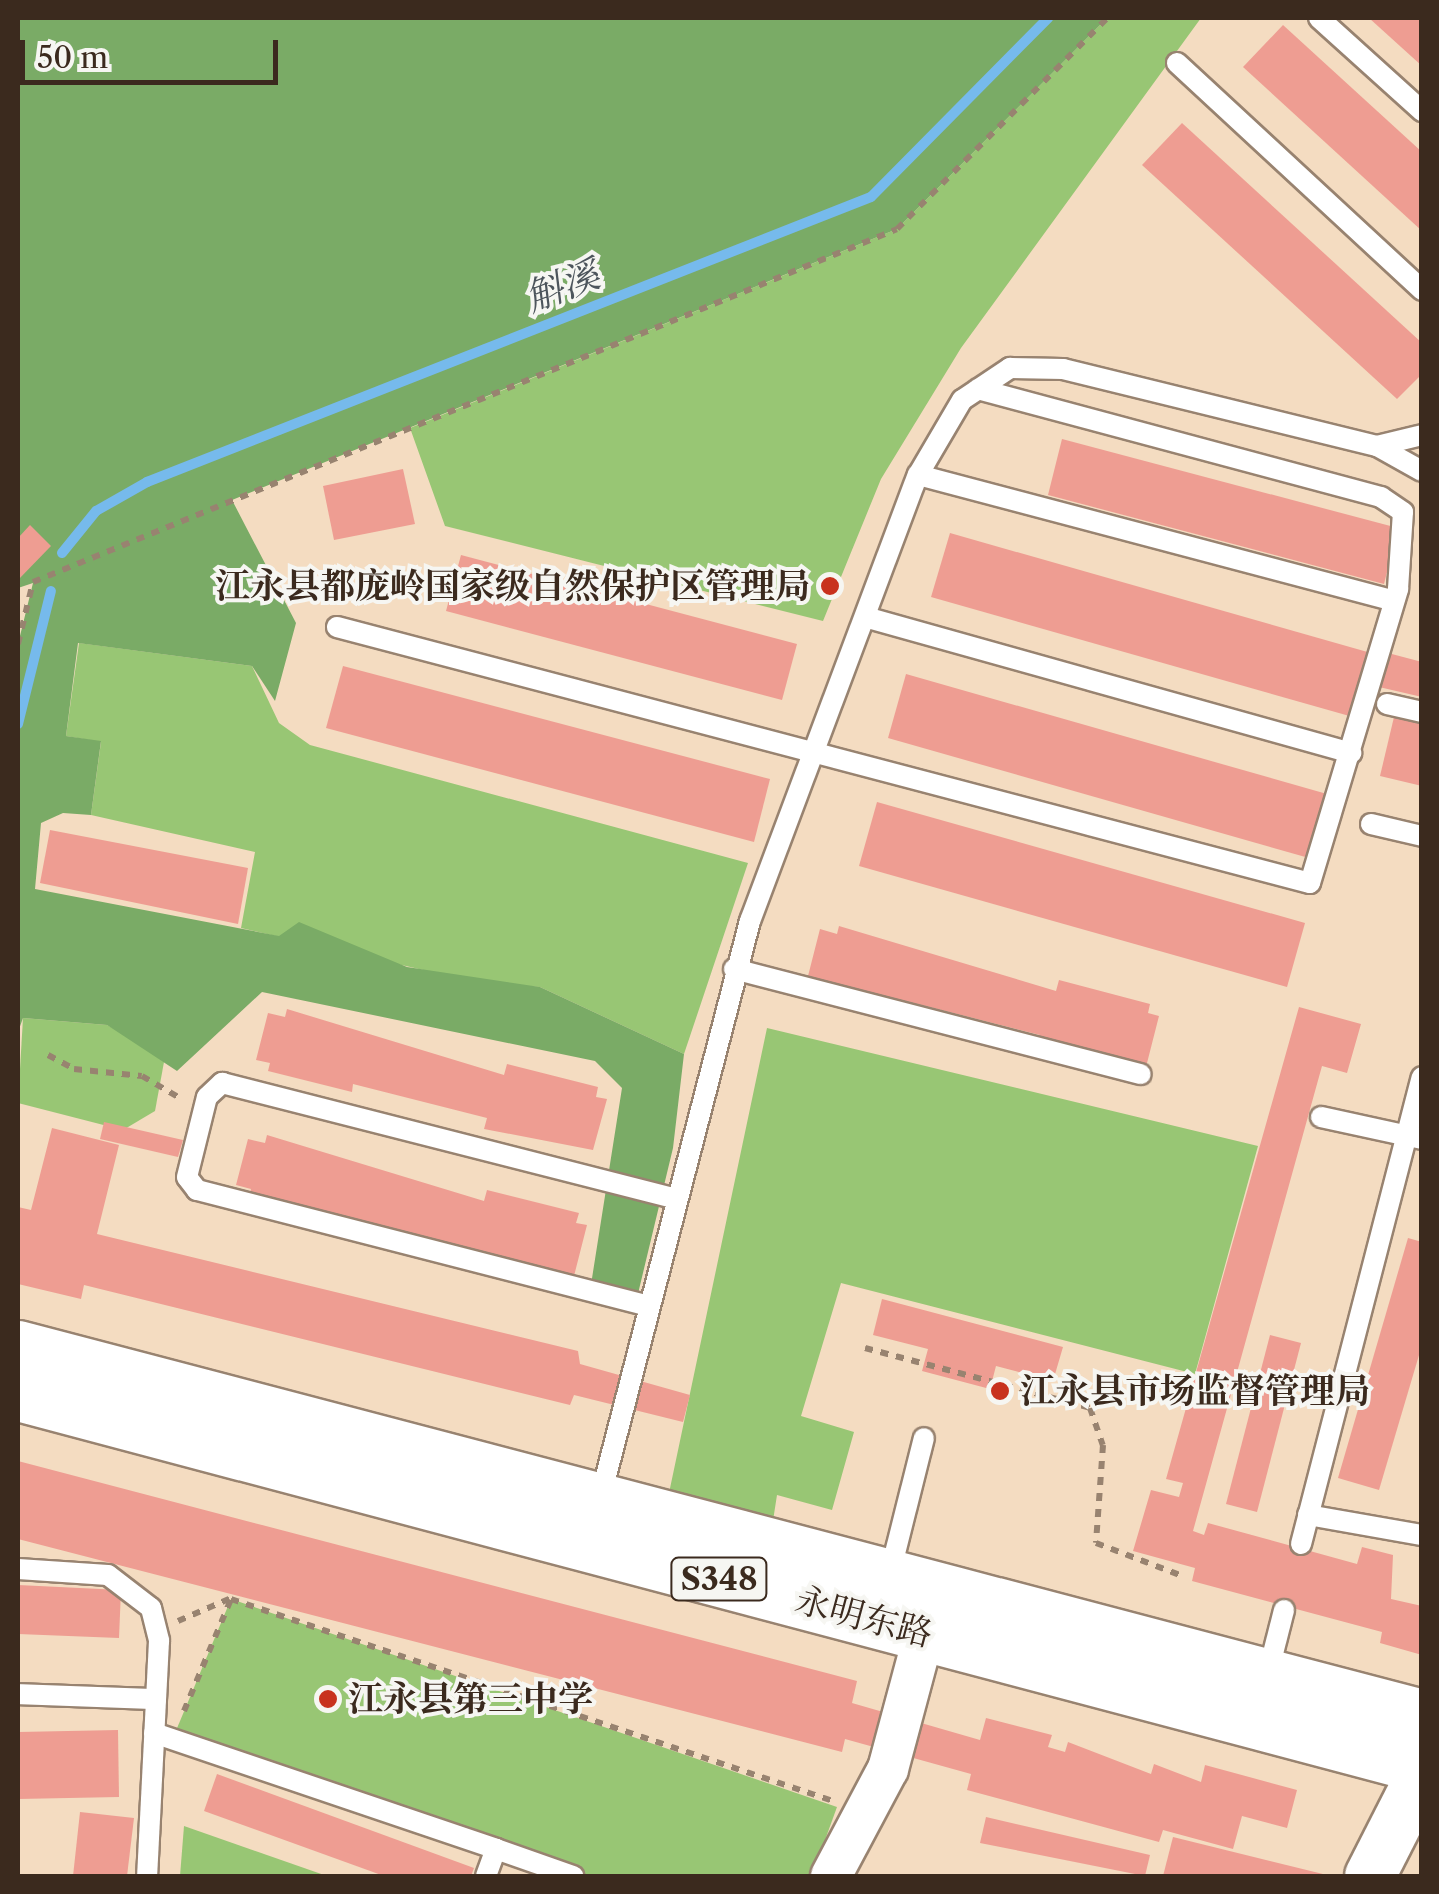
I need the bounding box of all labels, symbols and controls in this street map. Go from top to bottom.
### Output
scale bar [25,20,282,82]
text: 50 m [37,39,108,76]
water label: 斛溪 [518,251,606,321]
place label: 江永县都庞岭国家级自然保护区管理局 [215,565,810,607]
marker: 江永县都庞岭国家级自然保护区管理局 [819,575,841,597]
place label: 江永县市场监督管理局 [1020,1370,1370,1412]
marker: 江永县市场监督管理局 [989,1380,1011,1402]
road number: S348 [669,1552,769,1606]
street label: 永明东路 [791,1579,937,1655]
place label: 江永县第三中学 [348,1678,593,1720]
marker: 江永县第三中学 [317,1688,339,1710]

